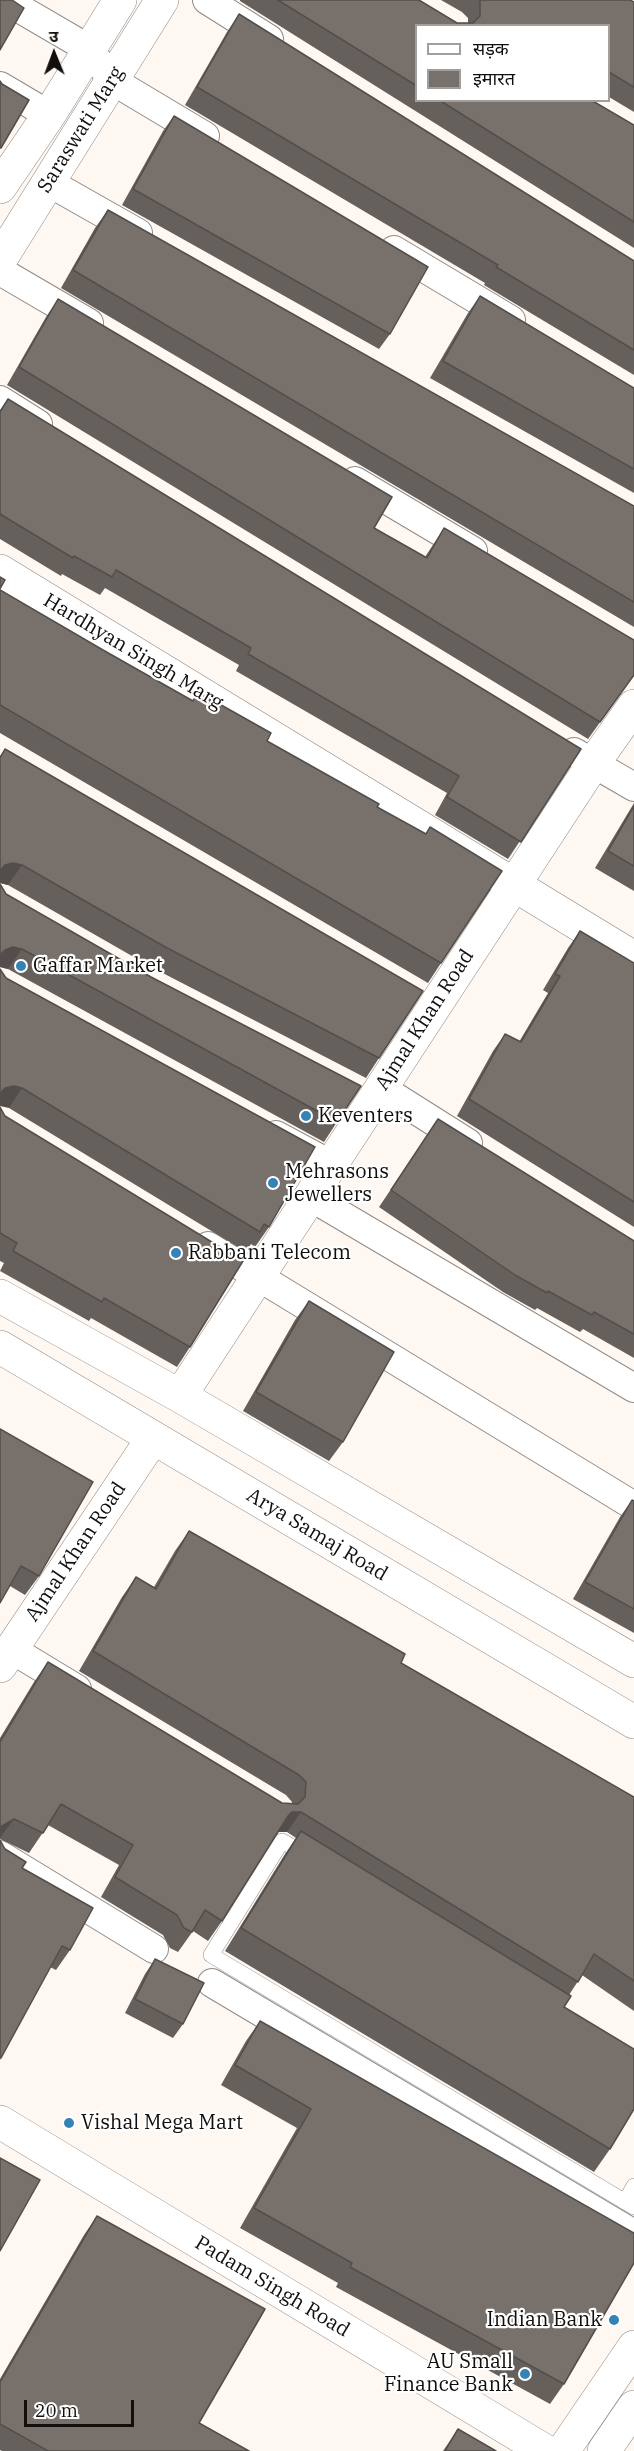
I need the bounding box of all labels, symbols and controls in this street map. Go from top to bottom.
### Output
north arrow [24,24,84,84]
legend [415,24,610,102]
text: उ [49,26,59,46]
text: सड़क [473,37,509,60]
street label: Saraswati Marg [33,62,129,198]
text: इमारत [473,67,515,90]
street label: Hardhyan Singh Marg [39,589,227,715]
street label: Ajmal Khan Road [371,945,479,1095]
place label: Gaffar Market [33,954,163,978]
marker: Gaffar Market [14,959,28,973]
place label: Keventers [318,1104,413,1128]
marker: Keventers [299,1109,313,1123]
place label: Mehrasons Jewellers [285,1160,389,1207]
marker: Mehrasons Jewellers [266,1176,280,1190]
place label: Rabbani Telecom [188,1241,351,1265]
marker: Rabbani Telecom [169,1246,183,1260]
street label: Ajmal Khan Road [20,1478,132,1626]
street label: Arya Samaj Road [242,1483,392,1587]
place label: Vishal Mega Mart [81,2111,243,2135]
marker: Vishal Mega Mart [62,2116,76,2130]
street label: Padam Singh Road [190,2231,354,2343]
place label: Indian Bank [487,2308,602,2332]
marker: Indian Bank [607,2313,621,2327]
place label: AU Small Finance Bank [384,2350,513,2397]
marker: AU Small Finance Bank [518,2367,532,2381]
scale bar [27,2388,136,2426]
text: 20 m [35,2399,78,2422]

